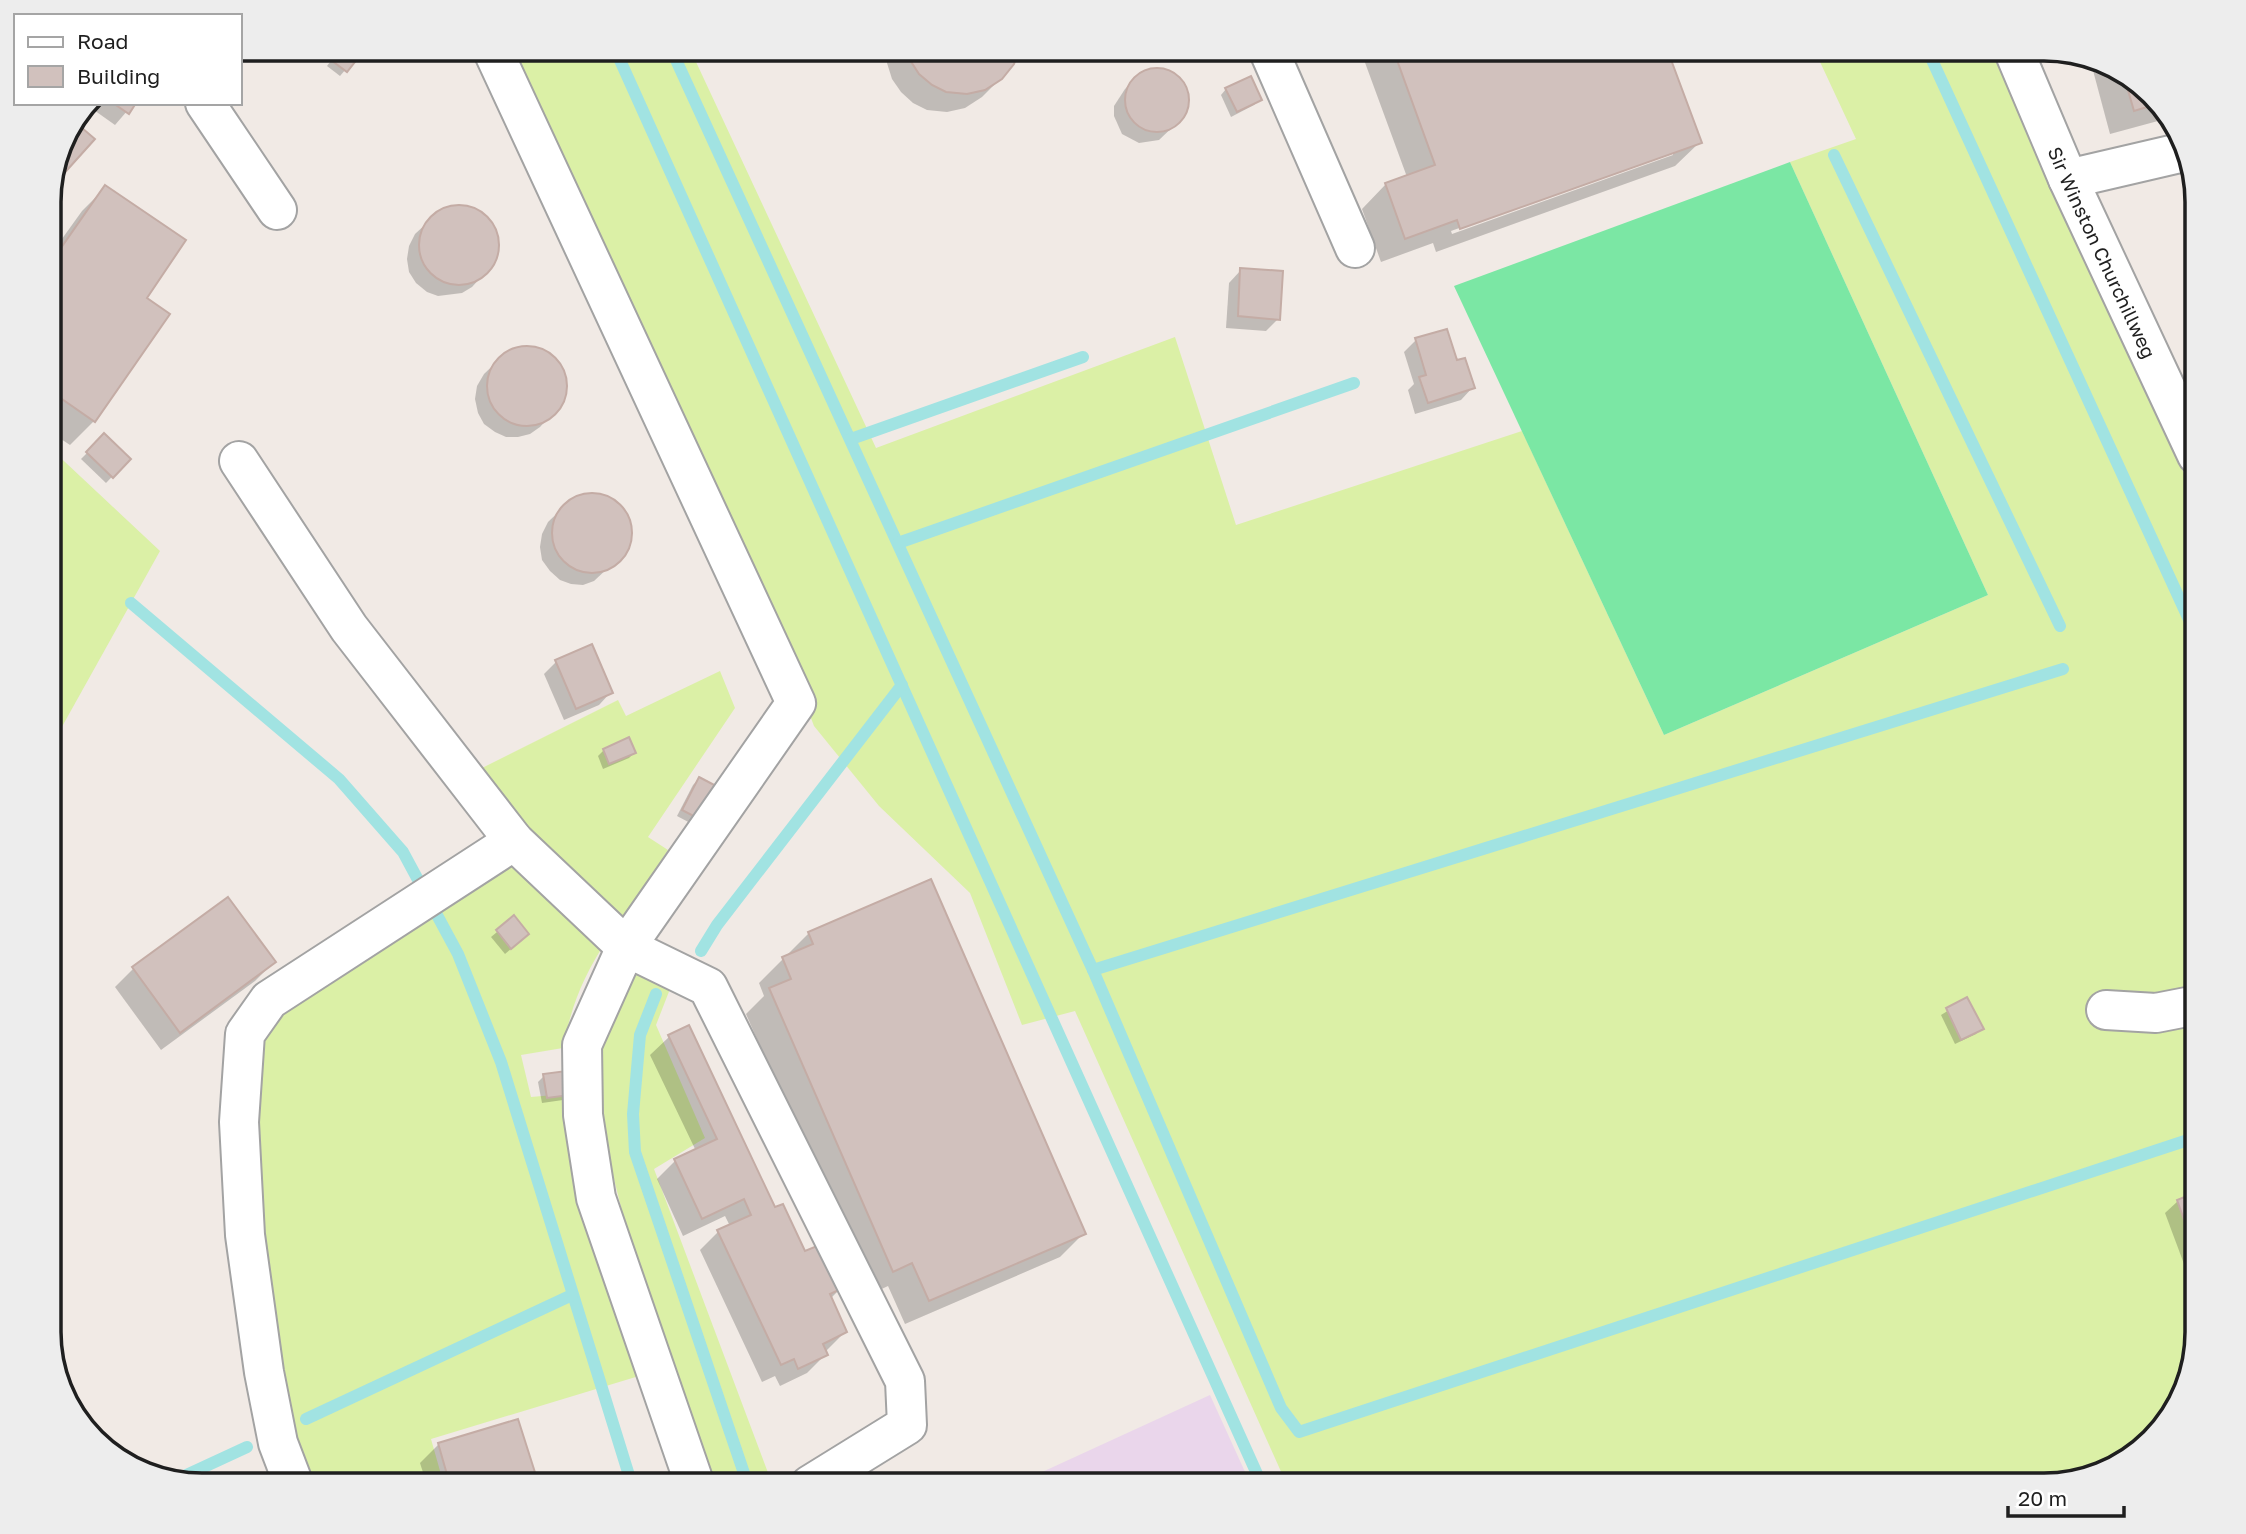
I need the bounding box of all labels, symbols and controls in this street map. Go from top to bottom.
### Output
legend [14,14,242,105]
text: Road [77,28,128,54]
text: Building [77,63,160,89]
street label: Sir Winston Churchillweg [2044,143,2161,361]
scale bar [2008,1474,2124,1518]
text: 20 m [2018,1485,2067,1511]

